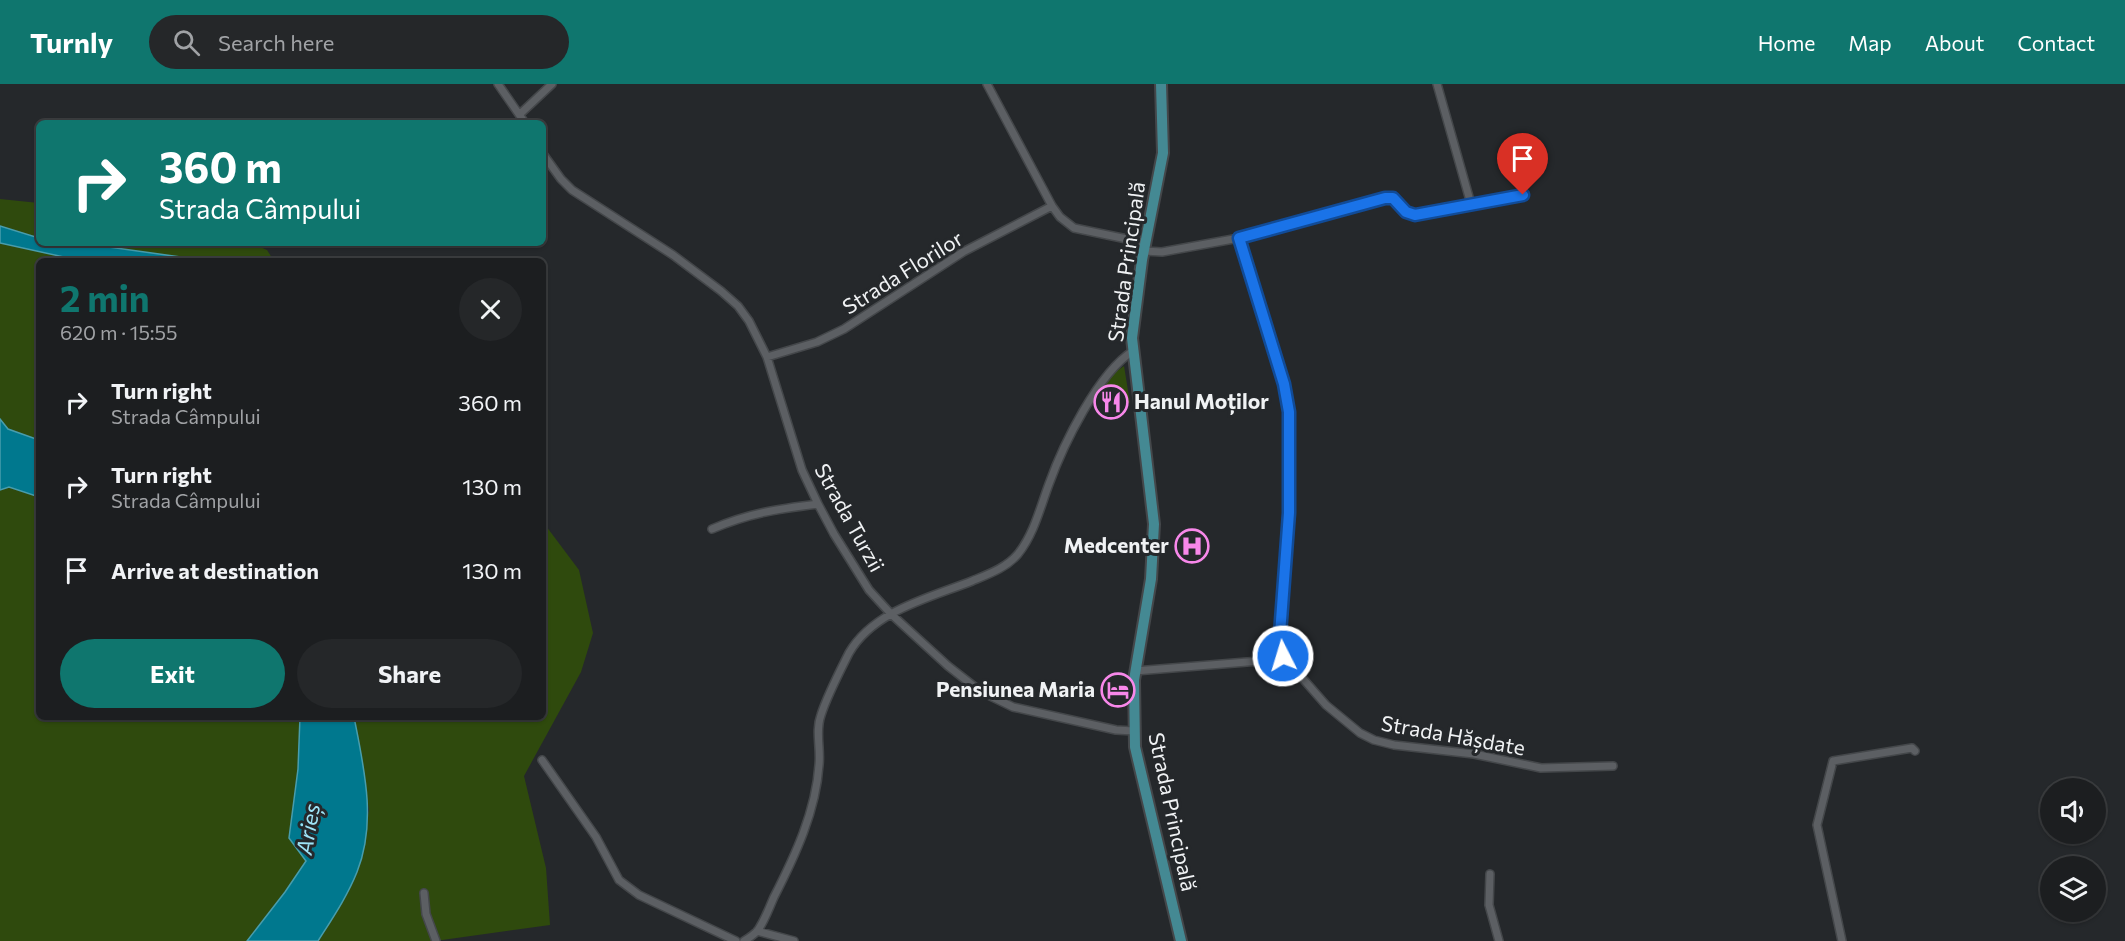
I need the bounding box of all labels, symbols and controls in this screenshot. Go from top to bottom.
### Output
search box [149,15,569,69]
text: Turnly [30,25,113,59]
icon: search [170,26,203,59]
text: Search here [218,29,334,56]
text: Home [1758,30,1815,55]
text: Map [1848,30,1892,55]
text: About [1925,30,1984,55]
text: Contact [2017,30,2095,55]
pin [1497,133,1548,195]
text: 360 m [159,140,282,192]
icon: arrive [1506,142,1539,175]
icon: right [60,144,138,222]
street label: Strada Principală [1102,180,1149,343]
text: Strada Câmpului [159,192,361,225]
street label: Strada Florilor [837,225,967,319]
text: 2 min [60,275,150,319]
button: close [459,278,522,341]
text: 620 m · 15:55 [60,320,178,344]
text: Turn right [111,377,212,404]
restaurant icon: Hanul Moților [1093,384,1129,420]
icon: right [60,386,93,419]
place label: Hanul Moților [1134,388,1269,415]
text: 360 m [458,389,522,416]
text: Strada Câmpului [111,404,261,428]
street label: Strada Turzii [810,459,890,576]
text: Turn right [111,461,212,488]
icon: right [60,470,93,503]
text: 130 m [462,473,522,500]
text: Strada Câmpului [111,488,261,512]
hospital icon: Medcenter [1174,528,1210,564]
place label: Medcenter [1064,532,1169,557]
icon: arrive [60,554,93,587]
text: Arrive at destination [111,557,319,584]
text: 130 m [462,557,522,584]
position arrow [1251,624,1315,688]
button: Exit [60,639,285,708]
button: Share [297,639,522,708]
hotel icon: Pensiunea Maria [1100,672,1136,708]
place label: Pensiunea Maria [936,676,1095,701]
street label: Strada Hășdate [1379,710,1527,761]
street label: Strada Principală [1144,730,1202,893]
map controls [2040,778,2106,922]
button: sound [2040,778,2106,844]
water label: Arieș [290,801,326,858]
button: layers [2040,856,2106,922]

